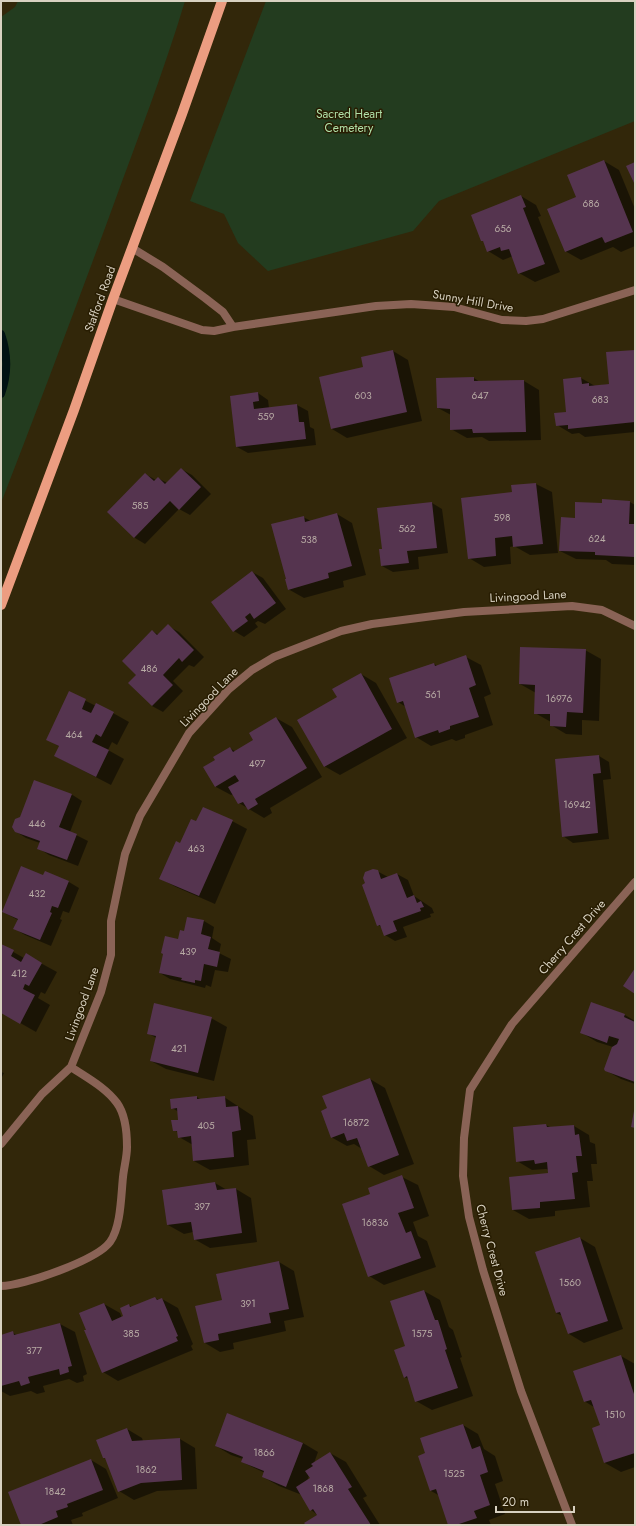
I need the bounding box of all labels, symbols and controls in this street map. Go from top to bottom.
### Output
park label: Sacred Heart Cemetery [316,105,382,137]
house number: 686 [583,196,600,211]
house number: 656 [494,221,512,236]
street label: Stafford Road [80,263,120,335]
street label: Sunny Hill Drive [431,285,515,317]
house number: 603 [354,388,372,403]
house number: 647 [472,388,489,403]
house number: 683 [592,392,609,407]
house number: 559 [257,409,275,424]
house number: 585 [132,498,149,513]
house number: 598 [494,510,510,525]
house number: 562 [398,521,416,536]
house number: 624 [588,531,606,546]
house number: 538 [301,532,317,547]
street label: Livingood Lane [489,585,567,607]
house number: 486 [140,661,158,676]
street label: Livingood Lane [176,663,242,731]
house number: 561 [425,687,441,702]
house number: 16976 [546,691,573,706]
house number: 464 [65,727,83,742]
house number: 497 [249,756,266,771]
house number: 16942 [563,797,591,812]
house number: 446 [28,816,46,831]
house number: 463 [187,841,205,856]
house number: 432 [29,886,46,901]
street label: Cherry Crest Drive [534,895,610,979]
house number: 439 [179,944,197,959]
street label: Livingood Lane [60,965,104,1043]
house number: 412 [11,966,27,981]
house number: 421 [171,1041,187,1056]
house number: 16872 [343,1115,370,1130]
house number: 405 [197,1118,215,1133]
house number: 397 [194,1199,211,1214]
street label: Cherry Crest Drive [471,1202,513,1298]
house number: 16836 [362,1215,389,1230]
house number: 1560 [559,1275,581,1290]
house number: 391 [240,1296,256,1311]
house number: 385 [123,1326,140,1341]
house number: 1575 [411,1326,433,1341]
house number: 377 [26,1343,43,1358]
house number: 1510 [605,1407,625,1422]
house number: 1866 [253,1445,275,1460]
house number: 1862 [135,1462,157,1477]
house number: 1525 [443,1466,465,1481]
house number: 1868 [312,1481,334,1496]
house number: 1842 [44,1484,66,1499]
scale bar [496,1488,574,1514]
text: 20 m [502,1493,529,1511]

